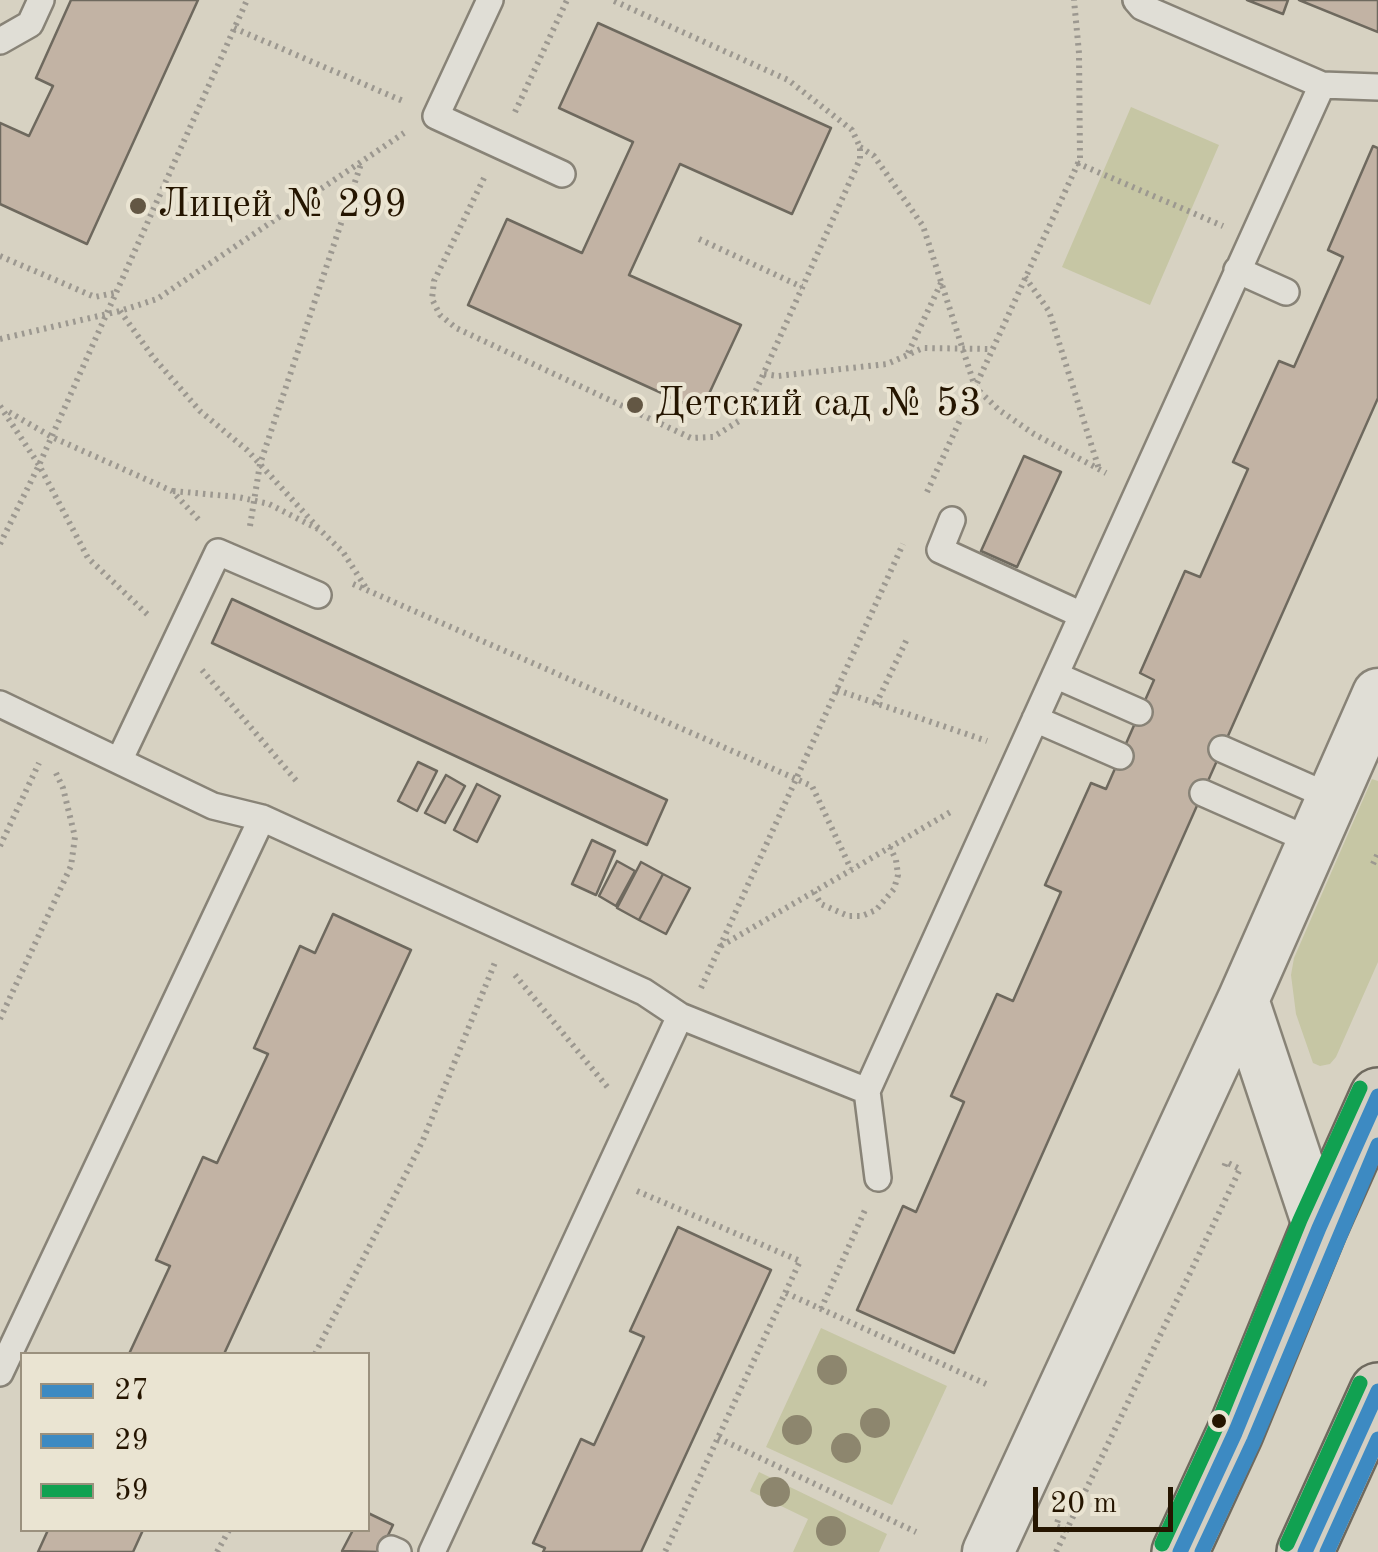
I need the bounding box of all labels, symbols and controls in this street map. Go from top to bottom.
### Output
place label: Лицей № 299 [158,182,407,230]
marker: Лицей № 299 [127,195,149,217]
place label: Детский сад № 53 [655,381,982,429]
marker: Детский сад № 53 [624,394,646,416]
legend [20,1352,370,1532]
text: 27 [114,1376,149,1406]
unlabelled marker [1209,1411,1229,1431]
text: 29 [114,1426,149,1456]
scale bar [1038,1467,1178,1529]
text: 59 [114,1476,149,1506]
text: 20 m [1050,1489,1117,1519]

